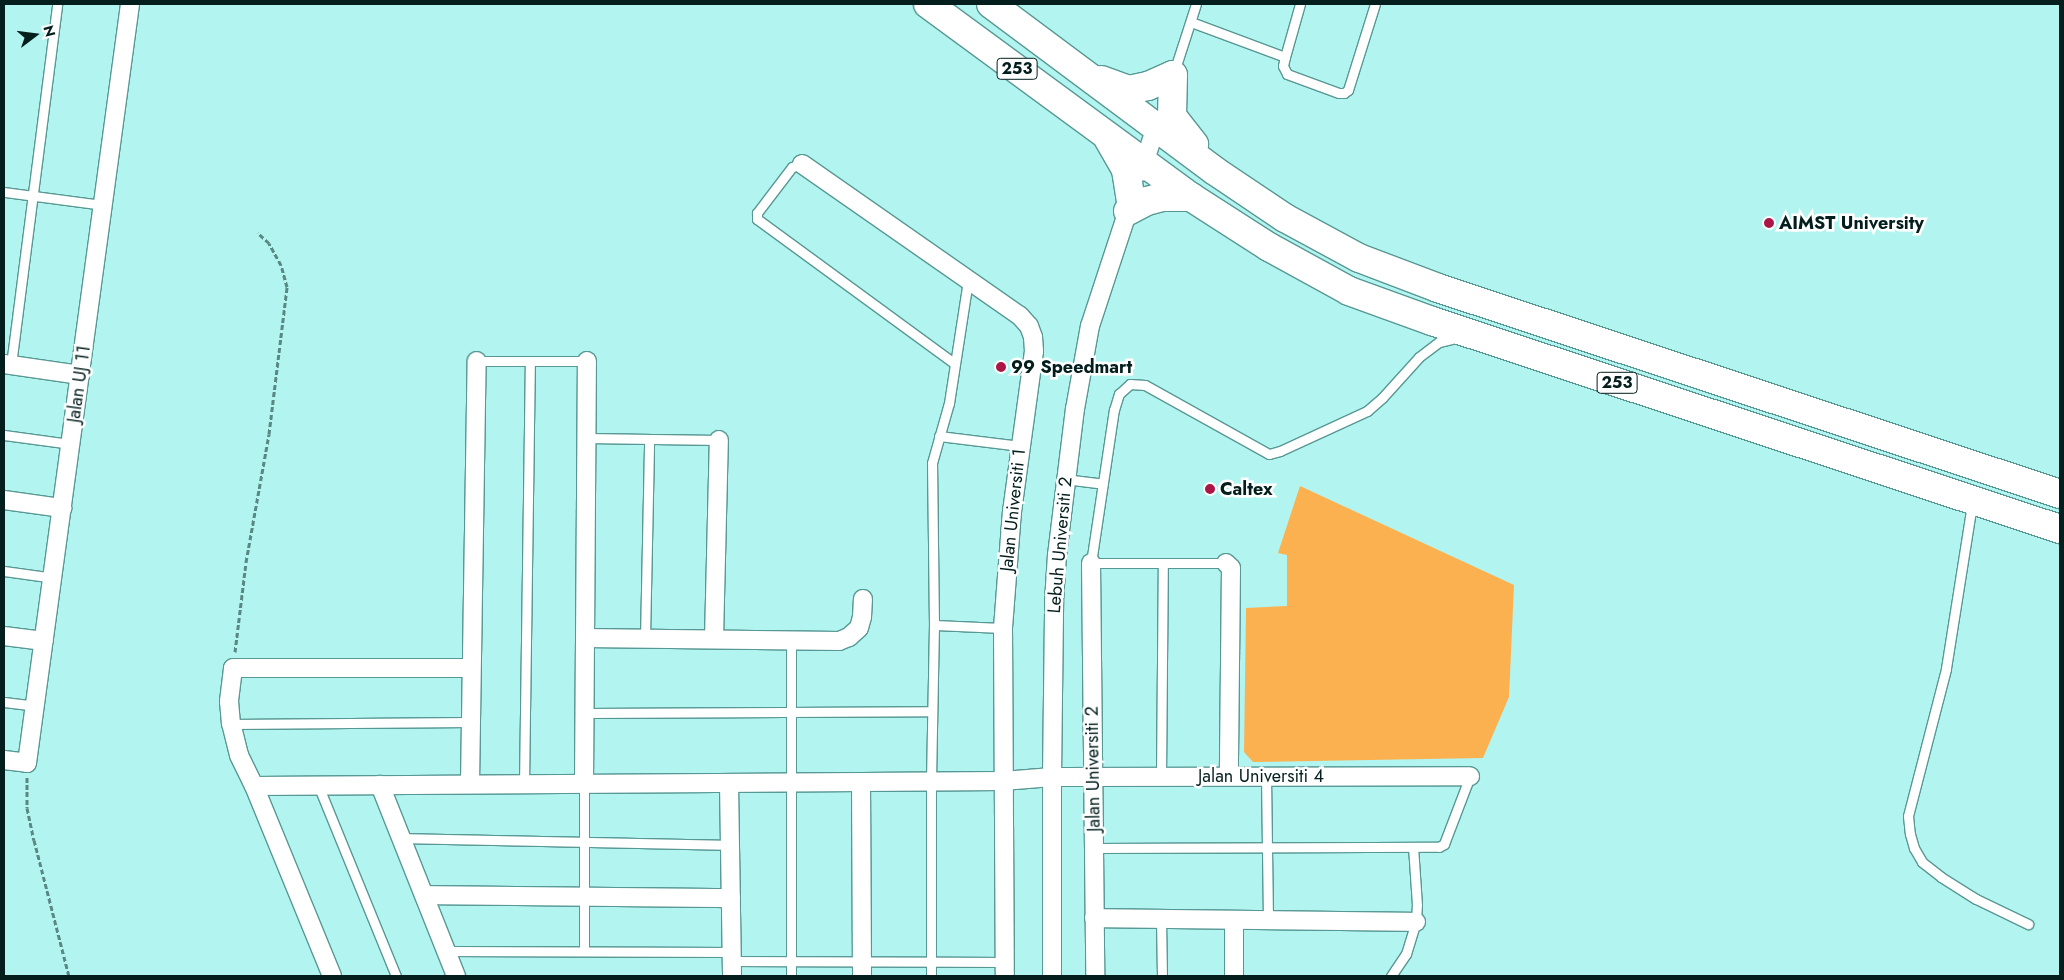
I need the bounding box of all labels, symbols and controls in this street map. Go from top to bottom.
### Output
north arrow [10,10,60,60]
text: N [38,23,61,39]
road number: 253 [996,56,1038,82]
place label: AIMST University [1779,212,1924,234]
marker: AIMST University [1763,217,1775,229]
street label: Jalan UJ 11 [63,344,95,424]
place label: 99 Speedmart [1011,356,1132,378]
marker: 99 Speedmart [995,361,1007,373]
road number: 253 [1596,369,1638,396]
street label: Jalan Universiti 1 [996,447,1030,573]
street label: Lebuh Universiti 2 [1043,476,1077,614]
place label: Caltex [1220,478,1273,500]
marker: Caltex [1204,483,1216,495]
street label: Jalan Universiti 2 [1081,706,1105,832]
street label: Jalan Universiti 4 [1198,765,1324,787]

